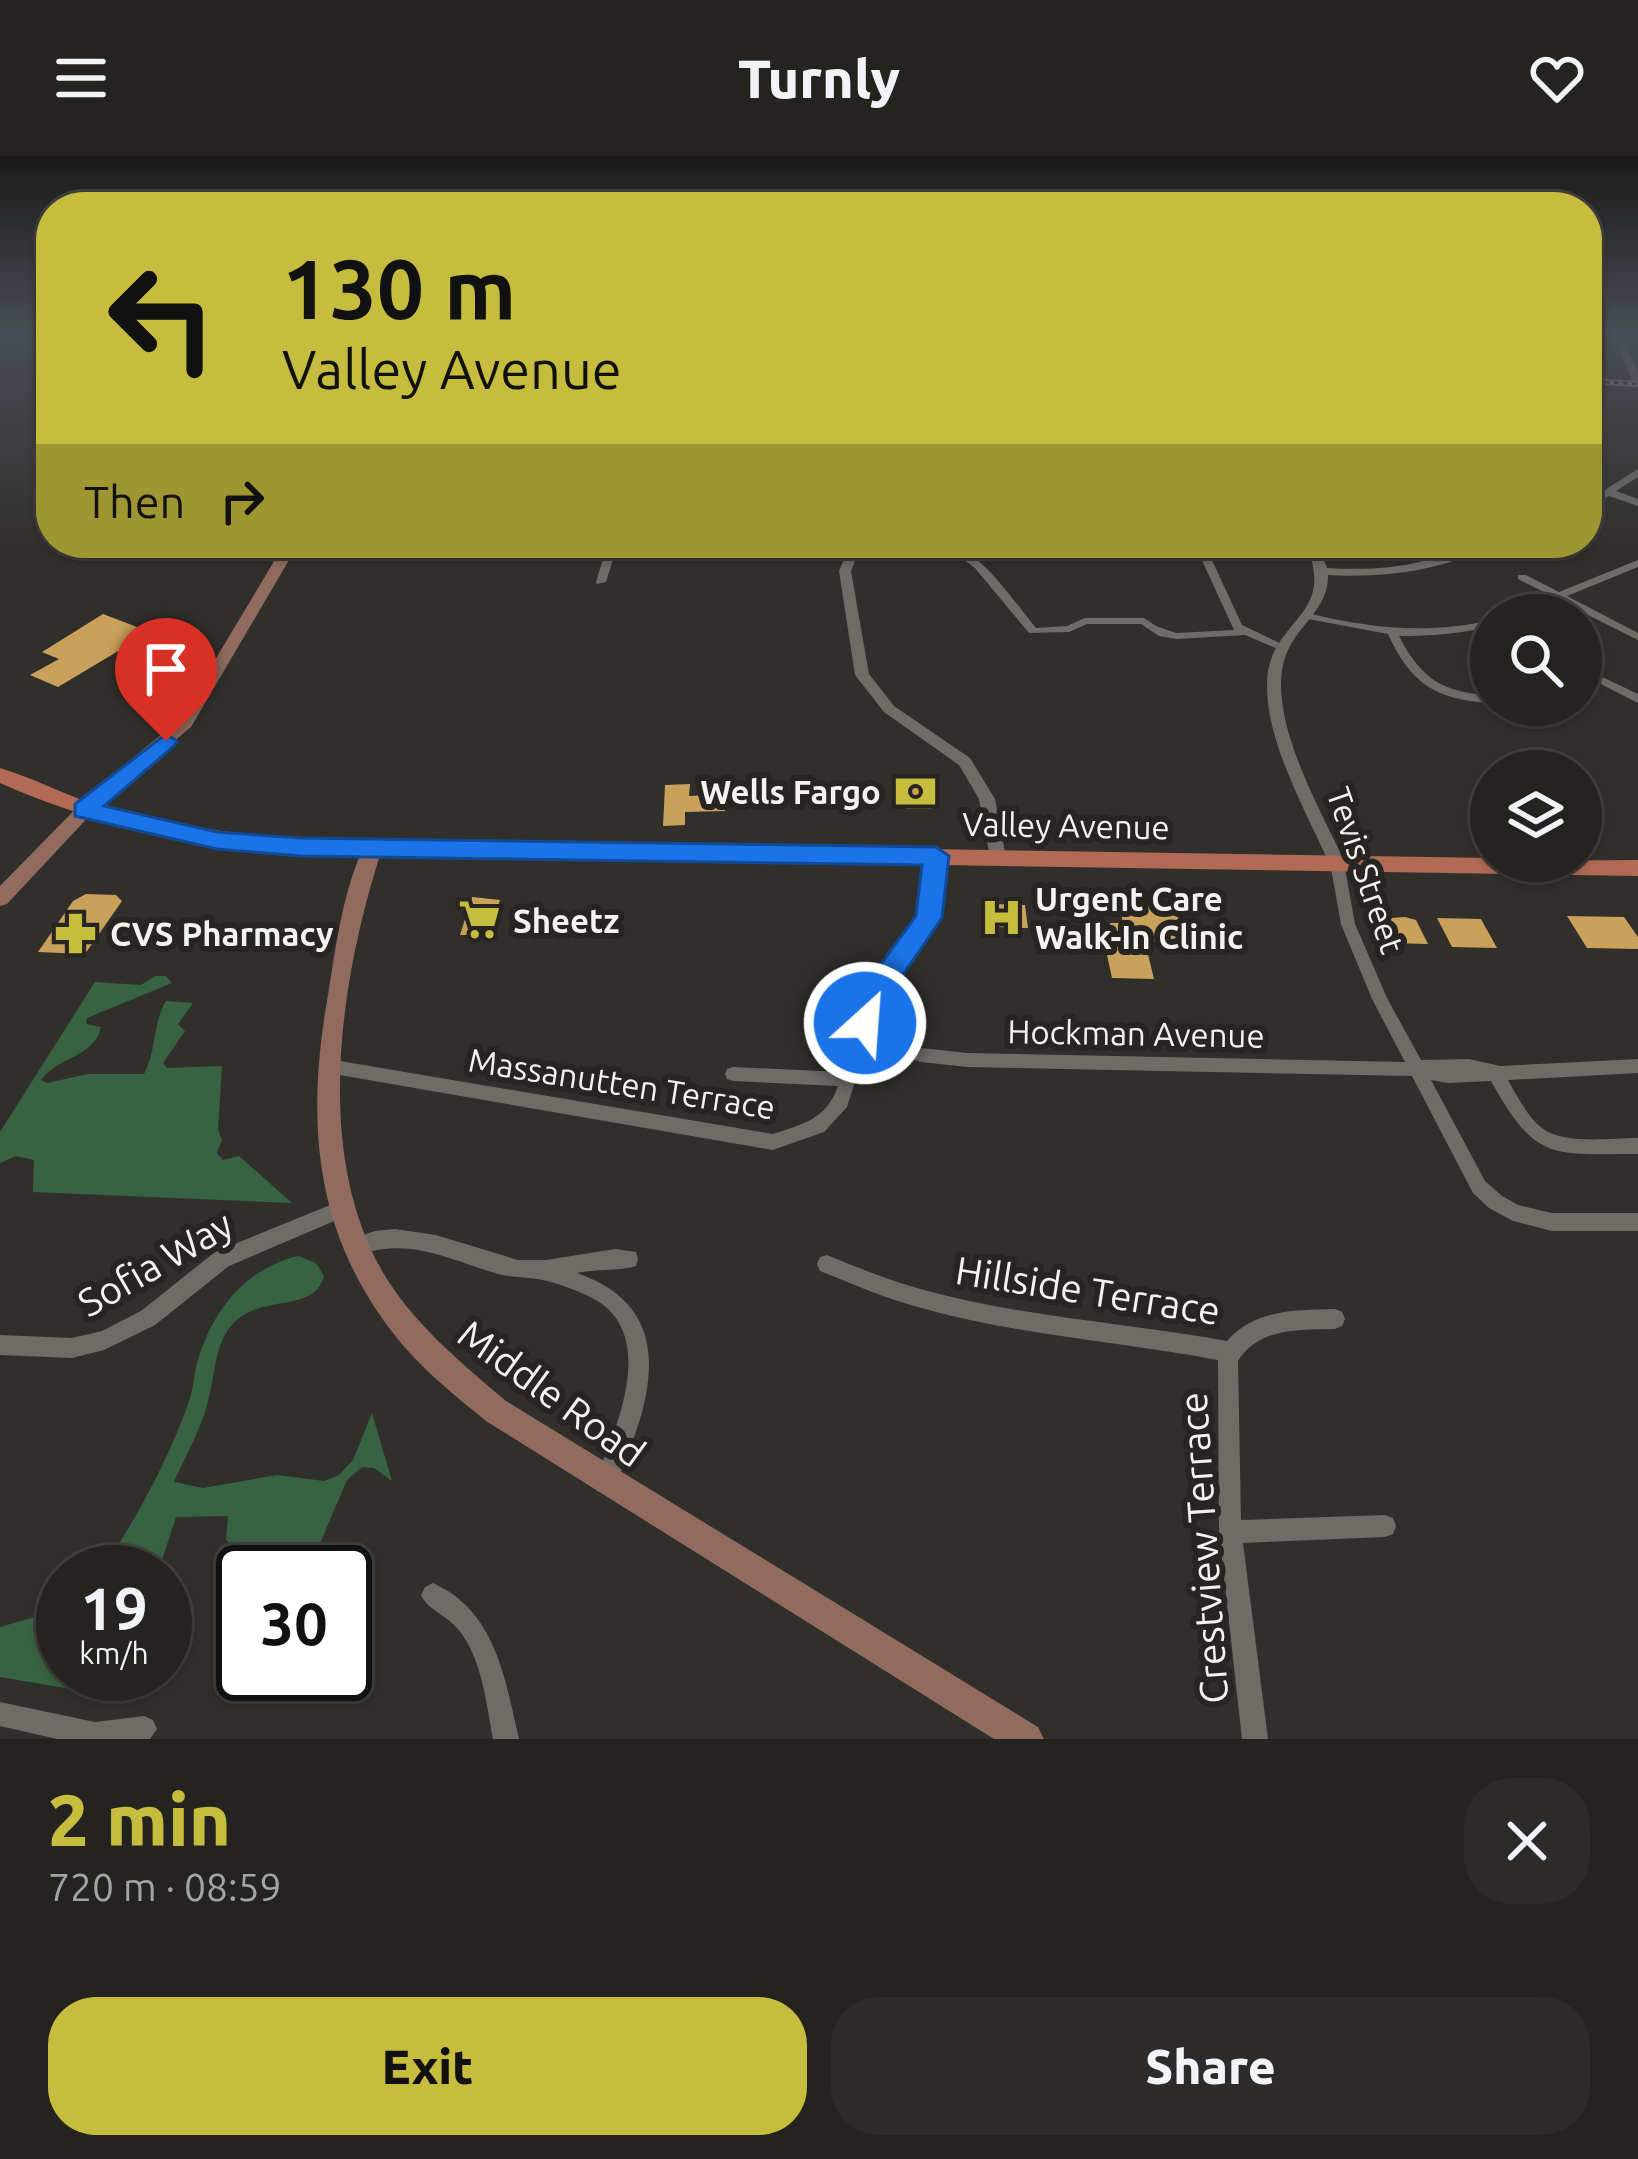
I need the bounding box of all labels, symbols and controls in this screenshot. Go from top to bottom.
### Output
icon: menu [48,45,114,111]
icon: heart [1524,45,1590,111]
text: Turnly [738,48,900,108]
icon: left [84,240,240,396]
text: 130 m [282,241,516,335]
text: Valley Avenue [282,339,622,399]
icon: right [209,468,275,534]
text: Then [84,476,185,527]
map controls [1470,594,1602,882]
button: search [1470,594,1602,726]
pin [115,618,217,741]
icon: arrive [133,636,199,702]
button: layers [1470,750,1602,882]
bank icon: Wells Fargo [892,768,938,814]
place label: Wells Fargo [700,773,881,810]
street label: Tevis Street [1320,782,1412,958]
street label: Valley Avenue [962,805,1170,845]
place label: Urgent Care Walk-In Clinic [1035,880,1243,955]
hospital icon: Urgent Care Walk-In Clinic [978,894,1024,940]
supermarket icon: Sheetz [456,897,502,943]
place label: Sheetz [513,902,619,939]
pharmacy icon: CVS Pharmacy [53,910,99,956]
place label: CVS Pharmacy [110,915,334,952]
position arrow [802,960,928,1086]
street label: Hockman Avenue [1007,1012,1265,1054]
street label: Massanutten Terrace [466,1040,778,1126]
street label: Sofia Way [70,1202,240,1324]
street label: Hillside Terrace [953,1248,1223,1332]
street label: Middle Road [451,1311,653,1475]
street label: Crestview Terrace [1171,1391,1235,1705]
speed limit sign: 30 [216,1545,372,1701]
text: 19 [80,1574,148,1641]
text: km/h [79,1636,149,1670]
button: close [1464,1778,1590,1904]
text: 2 min [48,1779,231,1860]
text: 720 m · 08:59 [48,1865,282,1908]
button: Exit [48,1997,807,2135]
button: Share [831,1997,1590,2135]

